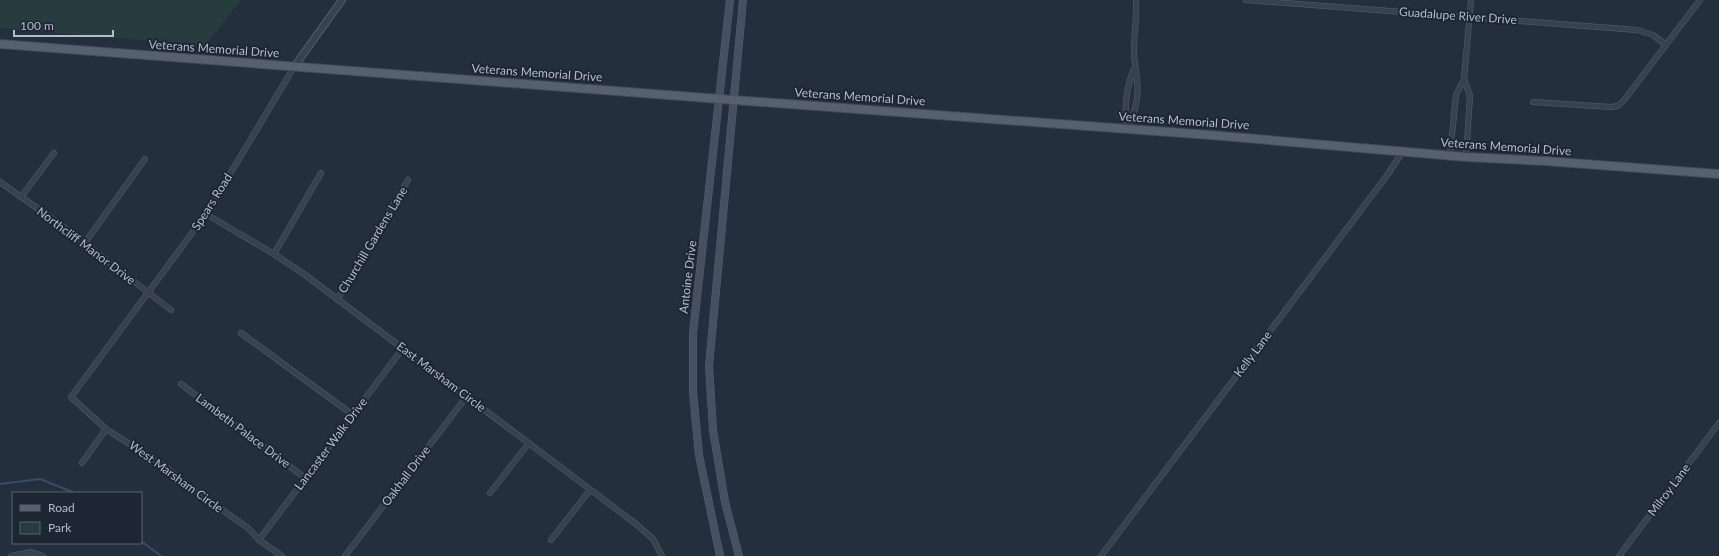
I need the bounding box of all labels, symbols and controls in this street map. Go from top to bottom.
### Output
street label: Guadalupe River Drive [1399,4,1517,27]
scale bar [14,12,113,38]
text: 100 m [20,18,54,33]
street label: Veterans Memorial Drive [148,36,280,61]
street label: Veterans Memorial Drive [471,60,603,85]
street label: Veterans Memorial Drive [794,84,926,109]
street label: Veterans Memorial Drive [1118,108,1250,133]
street label: Veterans Memorial Drive [1440,134,1572,159]
street label: Spears Road [188,170,235,233]
street label: Churchill Gardens Lane [335,184,410,296]
street label: Northcliff Manor Drive [34,204,139,288]
street label: Antoine Drive [676,240,699,314]
street label: Kelly Lane [1230,328,1275,380]
street label: East Marsham Circle [394,338,489,415]
street label: Lambeth Palace Drive [193,390,294,471]
street label: Lancaster Walk Drive [291,395,370,493]
street label: West Marsham Circle [126,437,226,516]
street label: Oakhall Drive [378,443,433,509]
street label: Milroy Lane [1644,461,1693,519]
legend [12,492,142,544]
text: Road [48,500,75,515]
text: Park [48,520,72,535]

